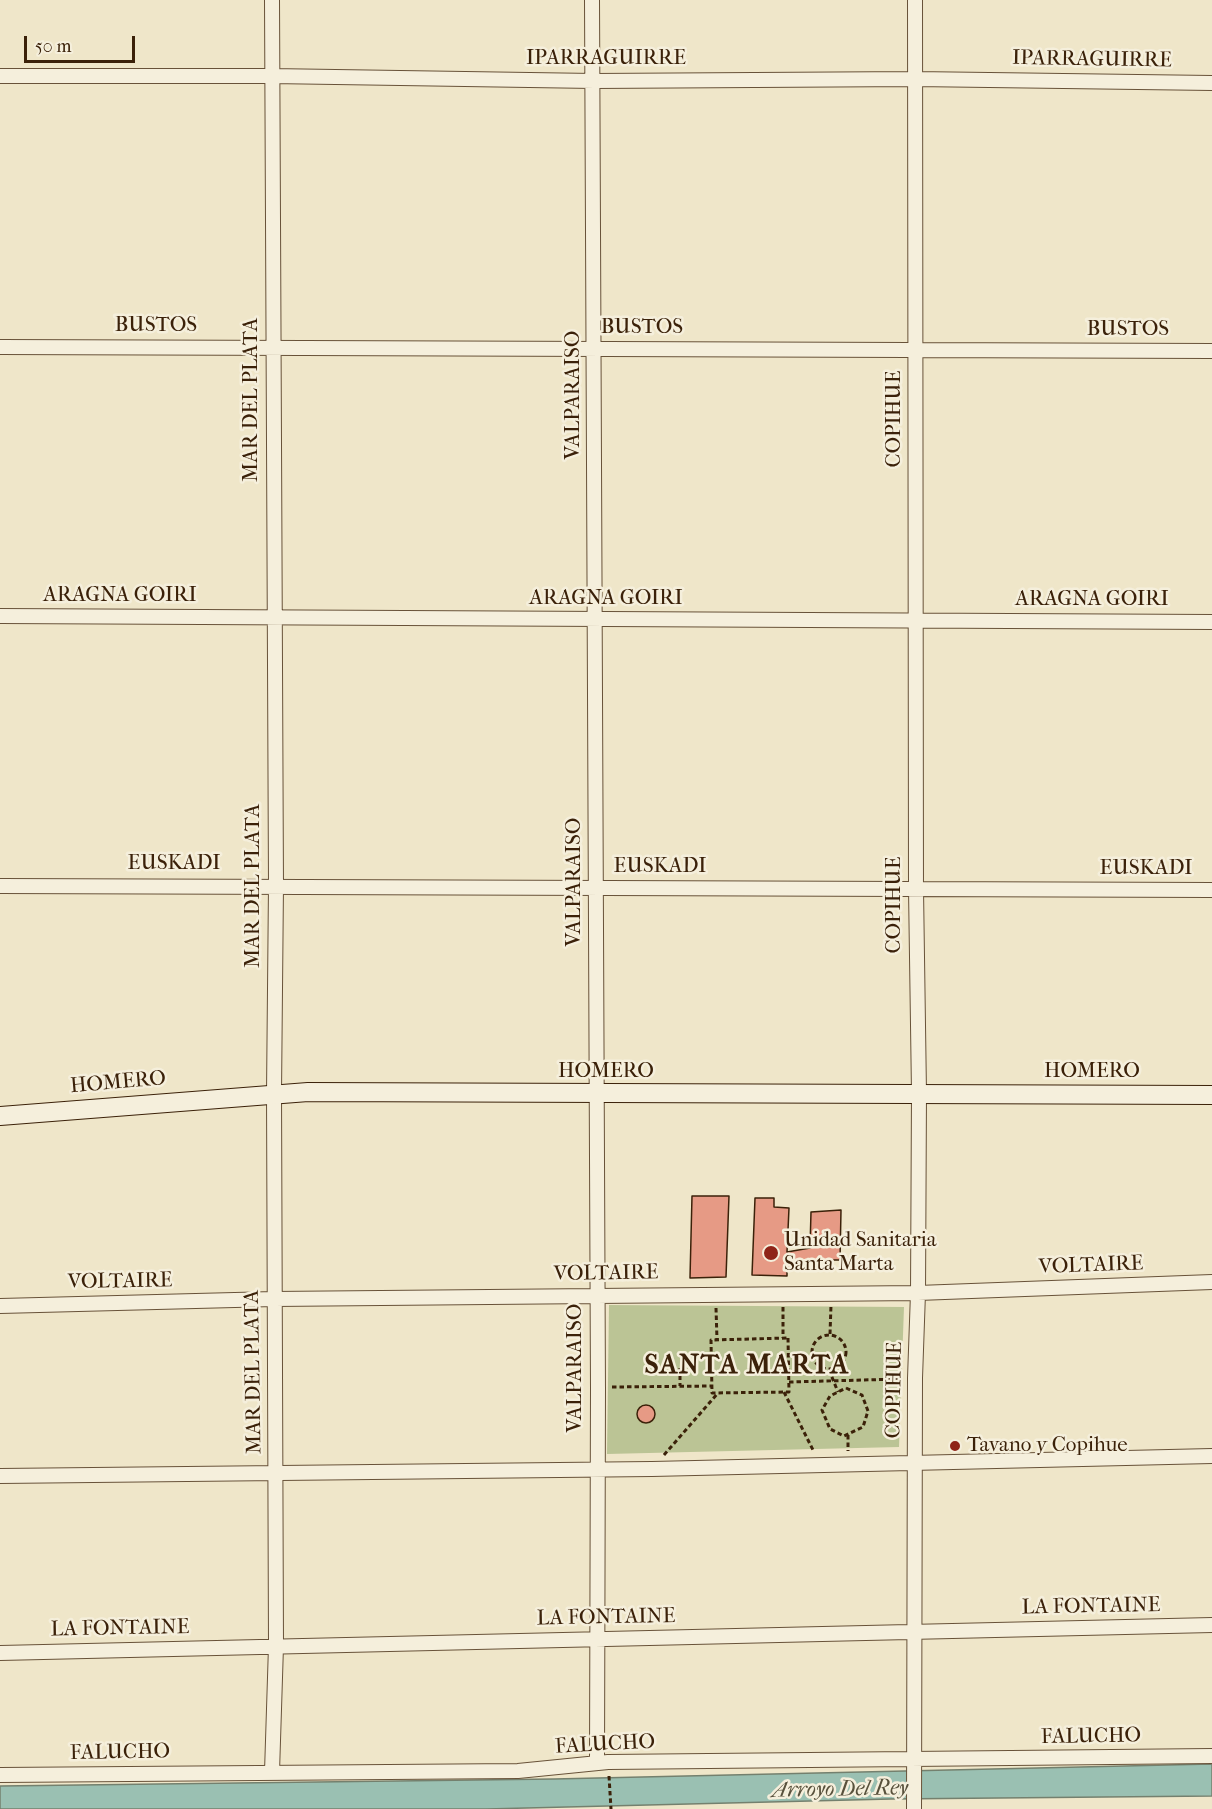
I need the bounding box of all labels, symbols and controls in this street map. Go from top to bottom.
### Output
scale bar [27,24,138,62]
text: 50 m [35,36,71,57]
street label: IPARRAGUIRRE [526,46,686,72]
street label: IPARRAGUIRRE [1012,46,1172,74]
street label: BUSTOS [115,313,197,339]
street label: BUSTOS [601,315,683,341]
street label: BUSTOS [1087,317,1169,343]
street label: MAR DEL PLATA [239,318,265,482]
street label: VALPARAISO [561,331,587,459]
street label: COPIHUE [882,370,908,468]
street label: ARAGNA GOIRI [43,583,197,609]
street label: ARAGNA GOIRI [529,586,683,612]
street label: ARAGNA GOIRI [1015,587,1169,613]
street label: MAR DEL PLATA [241,804,267,968]
street label: VALPARAISO [562,818,588,946]
street label: EUSKADI [128,851,220,877]
street label: EUSKADI [614,854,706,880]
street label: COPIHUE [882,856,908,954]
street label: EUSKADI [1100,856,1192,882]
street label: HOMERO [558,1059,654,1085]
street label: HOMERO [1044,1059,1140,1085]
street label: HOMERO [69,1066,167,1100]
place label: Unidad Sanitaria Santa Marta [784,1228,937,1278]
marker: Unidad Sanitaria Santa Marta [762,1244,780,1262]
street label: VOLTAIRE [1038,1252,1144,1280]
street label: VOLTAIRE [553,1260,659,1288]
street label: VOLTAIRE [67,1268,173,1296]
street label: MAR DEL PLATA [240,1290,268,1454]
street label: VALPARAISO [563,1304,589,1432]
street label: COPIHUE [882,1341,908,1439]
district label: SANTA MARTA [644,1350,850,1382]
place label: Tavano y Copihue [967,1433,1128,1459]
marker: Tavano y Copihue [948,1439,962,1453]
street label: LA FONTAINE [1021,1593,1161,1621]
street label: LA FONTAINE [536,1604,676,1632]
street label: LA FONTAINE [50,1615,190,1643]
street label: FALUCHO [1041,1724,1141,1750]
street label: FALUCHO [554,1730,656,1760]
street label: FALUCHO [70,1740,170,1766]
water label: Arroyo Del Rey [772,1776,908,1804]

